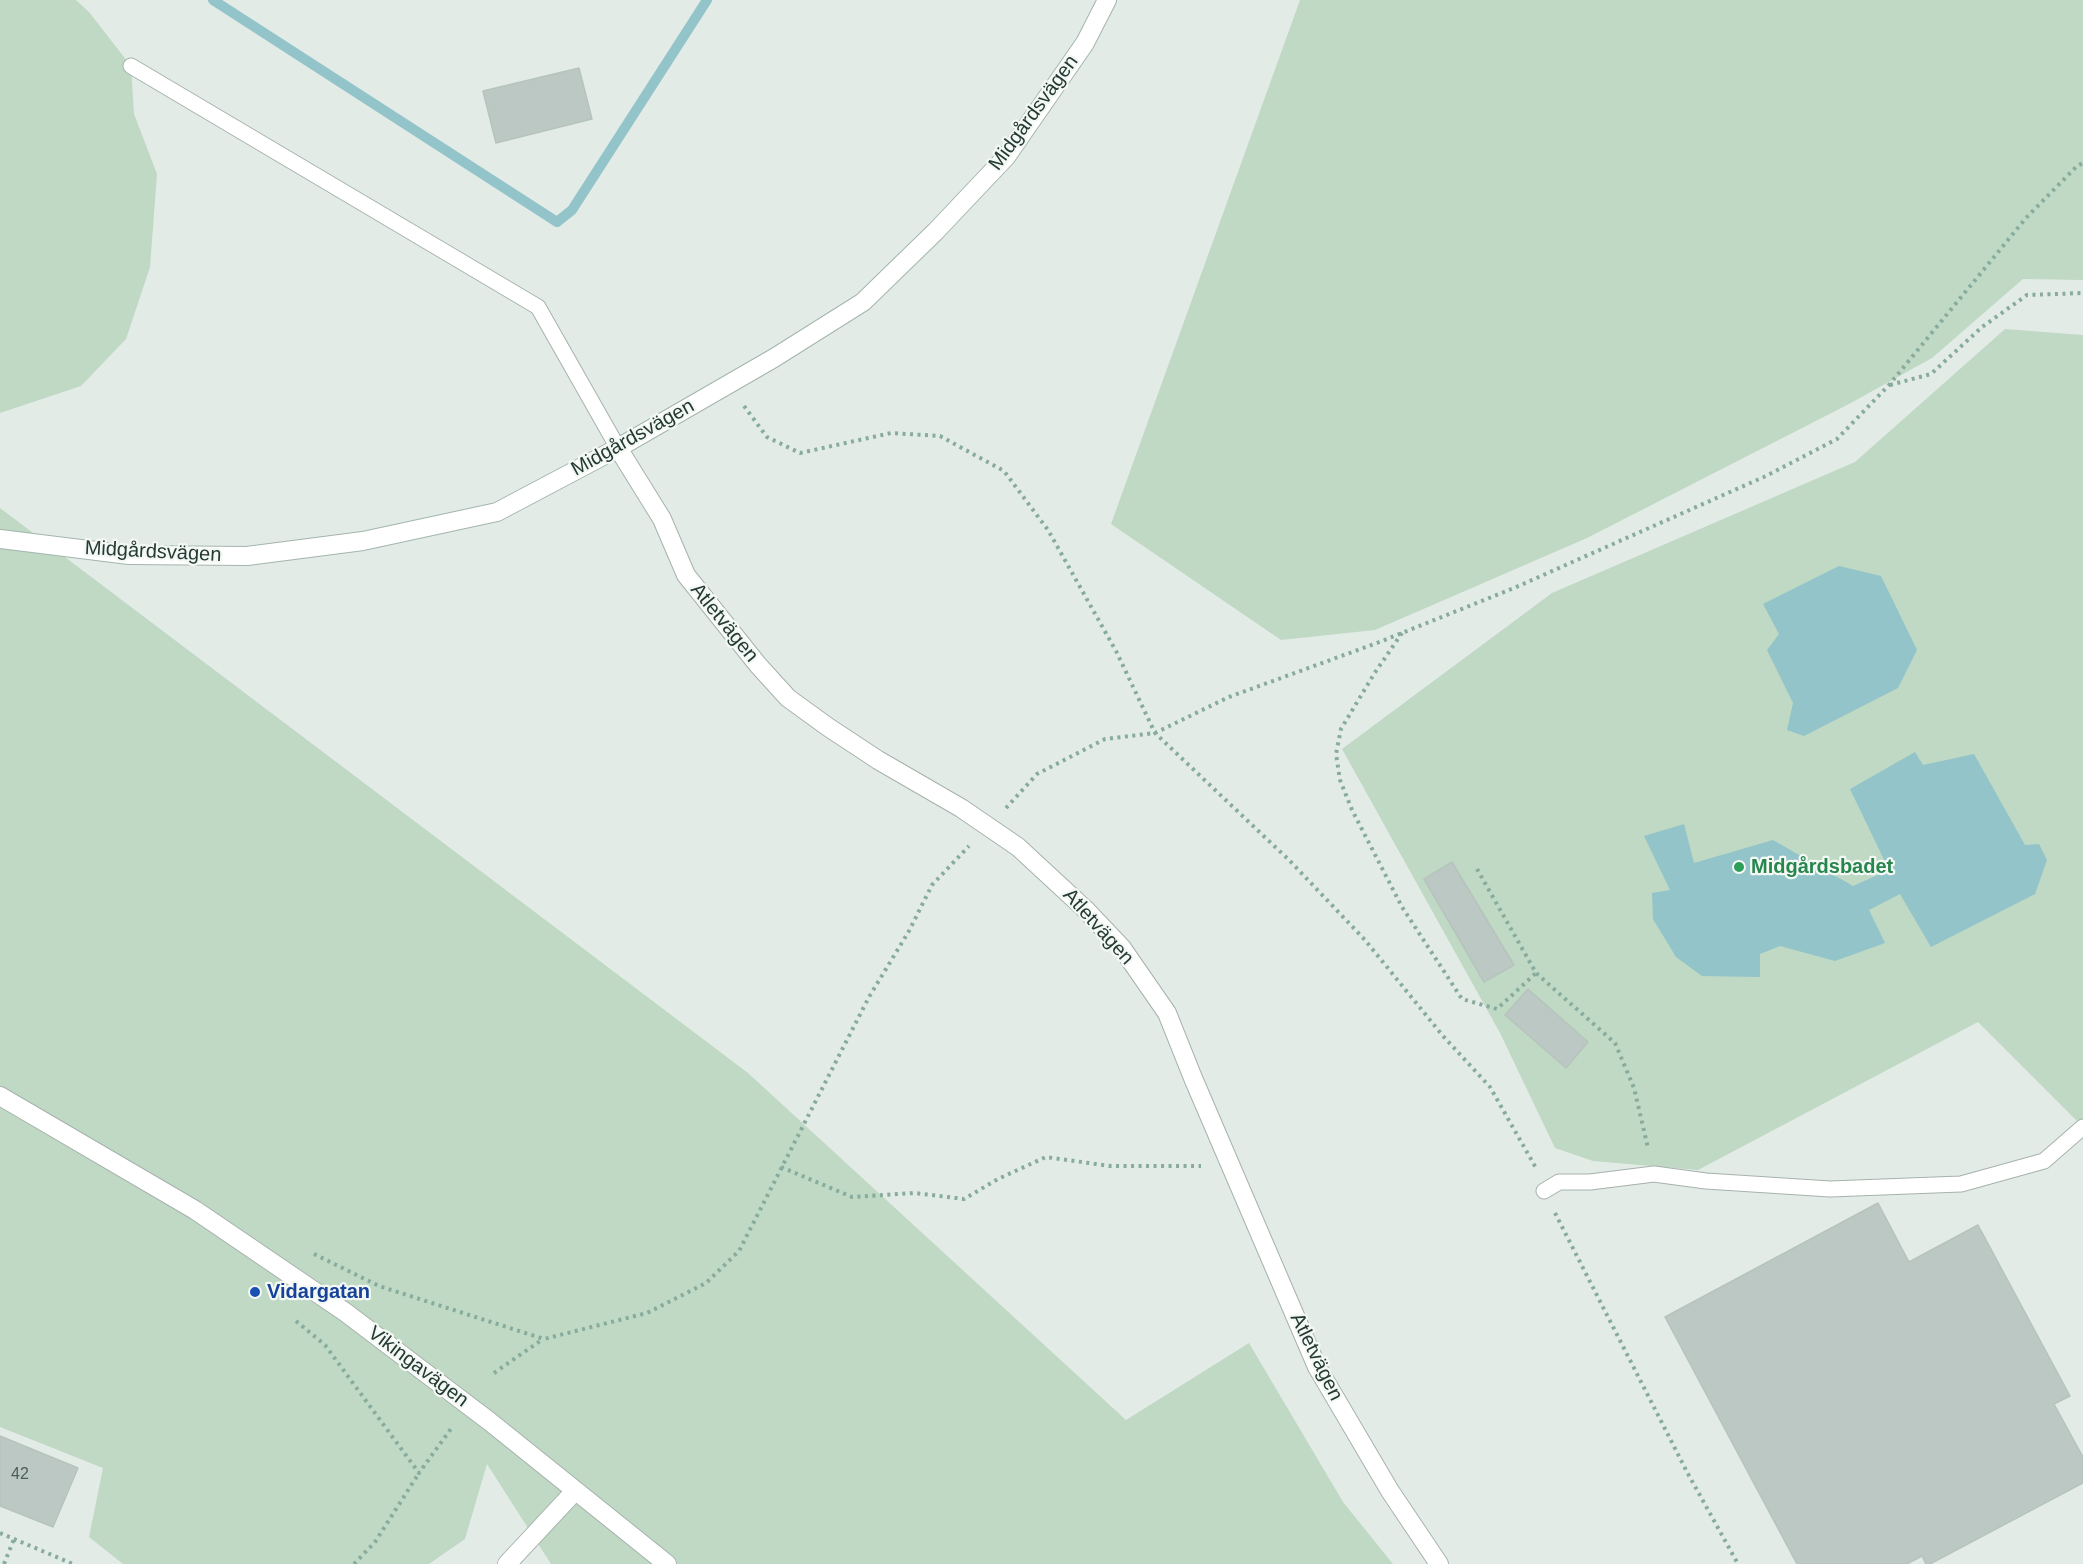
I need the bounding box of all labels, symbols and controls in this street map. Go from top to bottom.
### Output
street label: Midgårdsvägen [984,51,1084,175]
street label: Midgårdsvägen [567,394,699,482]
street label: Midgårdsvägen [84,536,222,568]
street label: Atletvägen [685,579,763,667]
place label: Midgårdsbadet [1751,855,1893,879]
marker: Midgårdsbadet [1732,860,1746,874]
street label: Atletvägen [1057,884,1139,970]
place label: Vidargatan [267,1280,370,1304]
marker: Vidargatan [248,1285,262,1299]
street label: Atletvägen [1284,1309,1348,1405]
street label: Vikingavägen [363,1321,473,1413]
house number: 42 [11,1465,29,1485]

